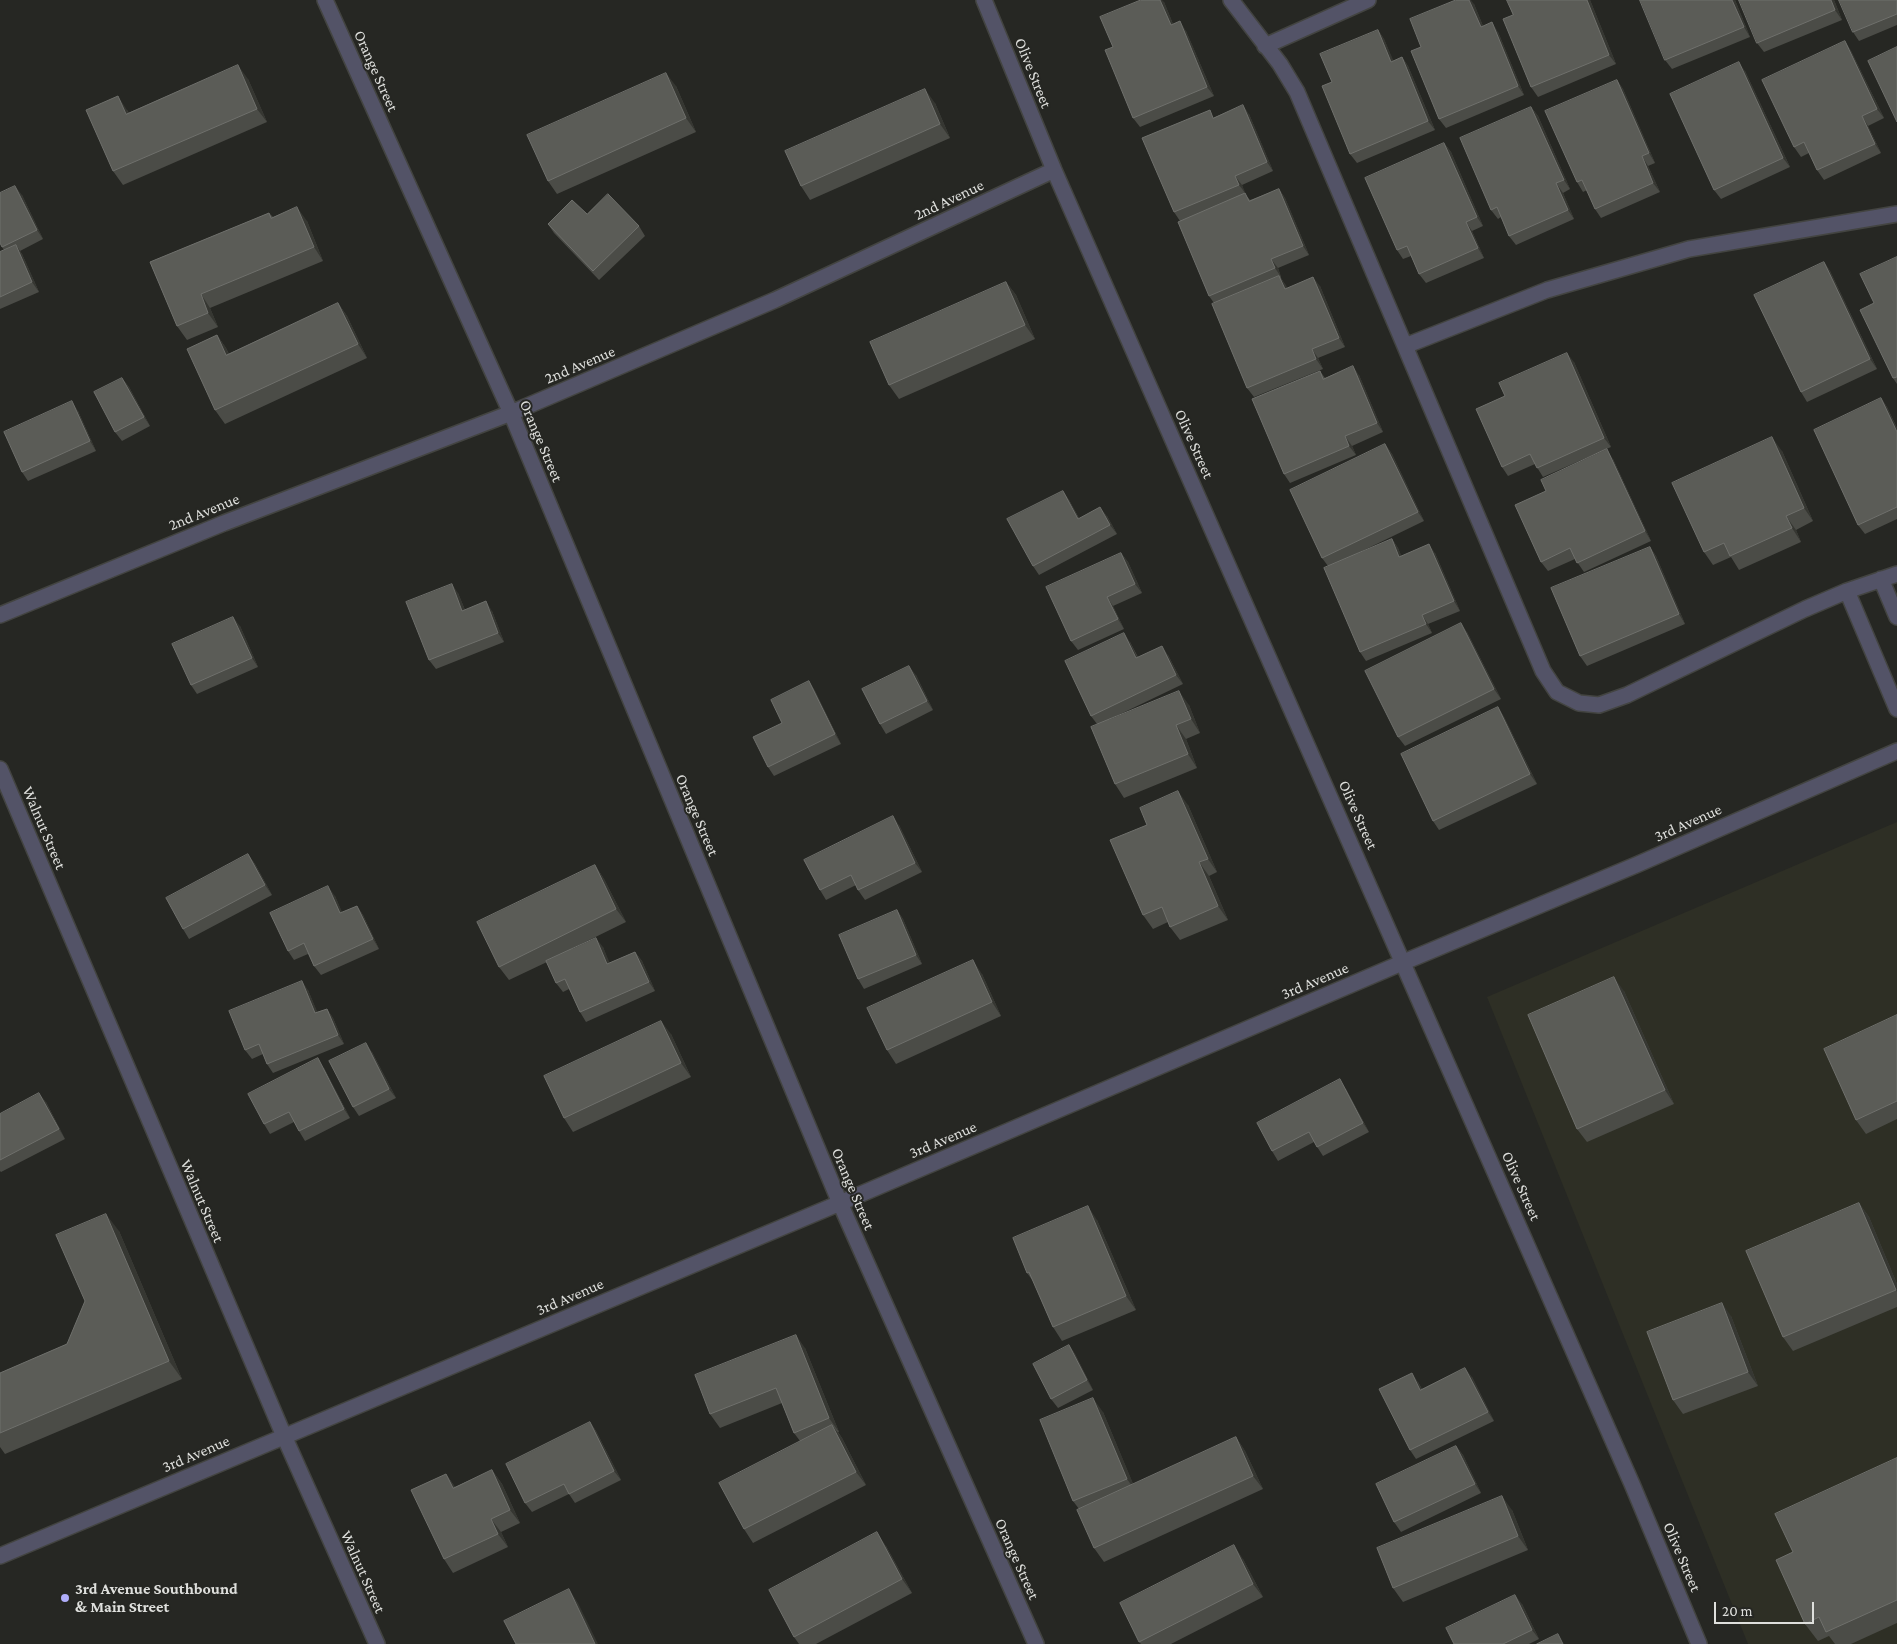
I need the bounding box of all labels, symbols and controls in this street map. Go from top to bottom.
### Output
street label: Orange Street [349,27,403,115]
street label: Olive Street [1010,35,1056,111]
street label: 2nd Avenue [911,176,987,224]
street label: 2nd Avenue [542,342,618,388]
street label: Orange Street [515,397,567,485]
street label: Olive Street [1170,406,1218,482]
street label: 2nd Avenue [166,489,242,535]
street label: Orange Street [671,771,723,859]
street label: Olive Street [1334,777,1382,853]
street label: Walnut Street [18,784,70,872]
street label: 3rd Avenue [1651,800,1725,846]
street label: 3rd Avenue [1278,958,1352,1004]
street label: 3rd Avenue [906,1117,980,1163]
street label: Orange Street [827,1145,879,1233]
street label: Olive Street [1497,1148,1545,1224]
street label: Walnut Street [176,1157,228,1245]
street label: 3rd Avenue [533,1274,607,1320]
street label: 3rd Avenue [159,1431,233,1477]
street label: Orange Street [990,1515,1044,1603]
street label: Olive Street [1659,1519,1705,1595]
street label: Walnut Street [336,1528,390,1616]
place label: 3rd Avenue Southbound & Main Street [75,1579,238,1617]
marker: 3rd Avenue Southbound & Main Street [59,1592,71,1604]
scale bar [1717,1592,1817,1624]
text: 20 m [1722,1603,1753,1619]

